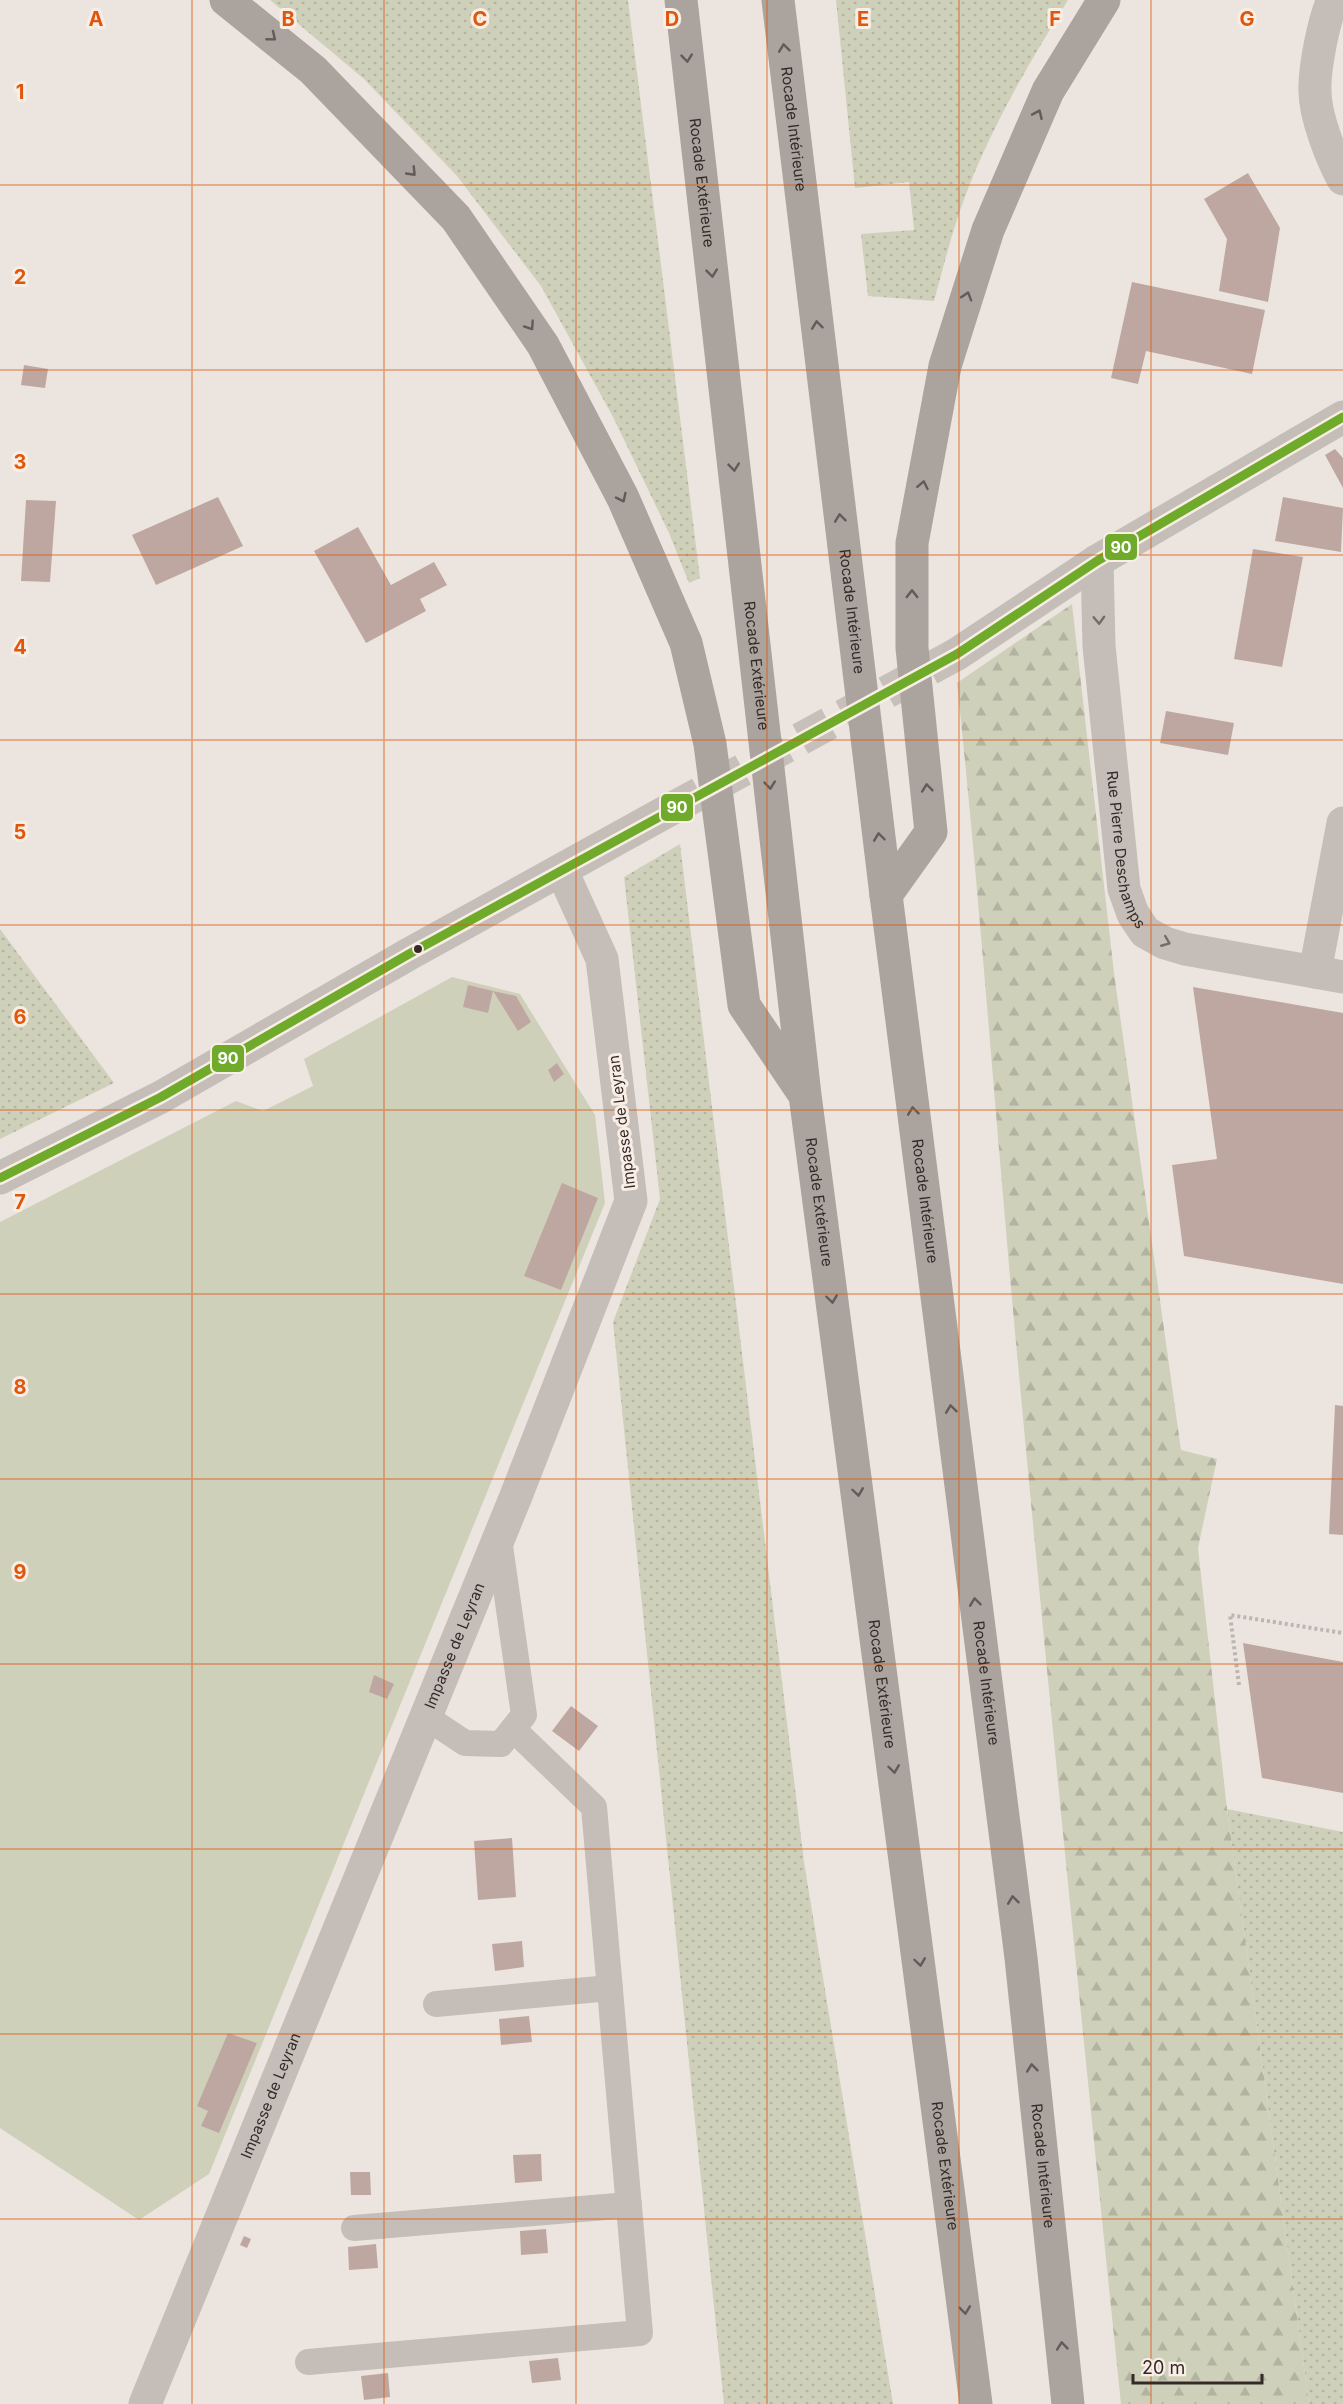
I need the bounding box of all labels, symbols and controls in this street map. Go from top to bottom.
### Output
text: A [89,7,104,31]
text: B [281,7,295,31]
text: C [473,7,487,31]
text: D [665,7,679,31]
text: E [857,7,869,31]
text: F [1049,7,1061,31]
text: G [1239,7,1255,31]
one-way arrow [265,29,276,40]
one-way arrow [778,43,791,52]
one-way arrow [681,54,693,63]
street label: Rocade Intérieure [777,66,811,192]
text: 1 [16,80,24,104]
one-way arrow [1031,110,1043,121]
street label: Rocade Extérieure [685,117,719,248]
one-way arrow [405,165,416,175]
text: 2 [14,265,26,289]
one-way arrow [705,268,718,277]
one-way arrow [960,291,972,302]
one-way arrow [523,320,534,331]
one-way arrow [811,320,824,329]
text: 3 [14,450,26,474]
one-way arrow [727,462,740,471]
one-way arrow [916,481,929,491]
one-way arrow [615,491,627,502]
one-way arrow [835,514,847,523]
line badge: 90 [1104,533,1138,561]
text: 90 [1110,537,1132,557]
street label: Rocade Intérieure [835,548,869,675]
one-way arrow [906,590,918,599]
street label: Rocade Extérieure [740,600,774,731]
one-way arrow [1092,615,1105,624]
text: 4 [13,635,27,659]
street label: Rue Pierre Deschamps [1103,770,1150,932]
one-way arrow [763,781,776,790]
one-way arrow [921,784,934,793]
line badge: 90 [660,793,694,822]
text: 90 [666,797,688,817]
text: 5 [14,820,26,844]
one-way arrow [873,832,885,841]
one-way arrow [1160,935,1171,947]
unlabelled marker [412,943,424,955]
text: 6 [14,1005,27,1029]
line badge: 90 [211,1044,245,1073]
text: 90 [217,1048,239,1068]
street label: Impasse de Leyran [604,1054,639,1190]
one-way arrow [907,1107,920,1116]
street label: Rocade Extérieure [802,1136,837,1268]
street label: Rocade Intérieure [908,1138,943,1264]
text: 7 [14,1190,26,1214]
one-way arrow [825,1294,838,1304]
text: 8 [13,1375,27,1399]
one-way arrow [945,1404,958,1414]
one-way arrow [851,1488,863,1497]
text: 9 [14,1560,27,1584]
street label: Impasse de Leyran [420,1580,488,1711]
one-way arrow [970,1598,982,1607]
street label: Rocade Extérieure [865,1618,900,1750]
street label: Rocade Intérieure [969,1620,1004,1747]
one-way arrow [887,1764,900,1774]
one-way arrow [1007,1896,1020,1905]
one-way arrow [913,1958,925,1967]
street label: Impasse de Leyran [236,2030,305,2161]
one-way arrow [1026,2064,1039,2073]
street label: Rocade Extérieure [928,2100,963,2232]
street label: Rocade Intérieure [1027,2102,1059,2229]
one-way arrow [958,2306,970,2315]
one-way arrow [1056,2341,1069,2350]
scale bar [1133,2347,1262,2385]
text: 20 m [1142,2357,1185,2378]

